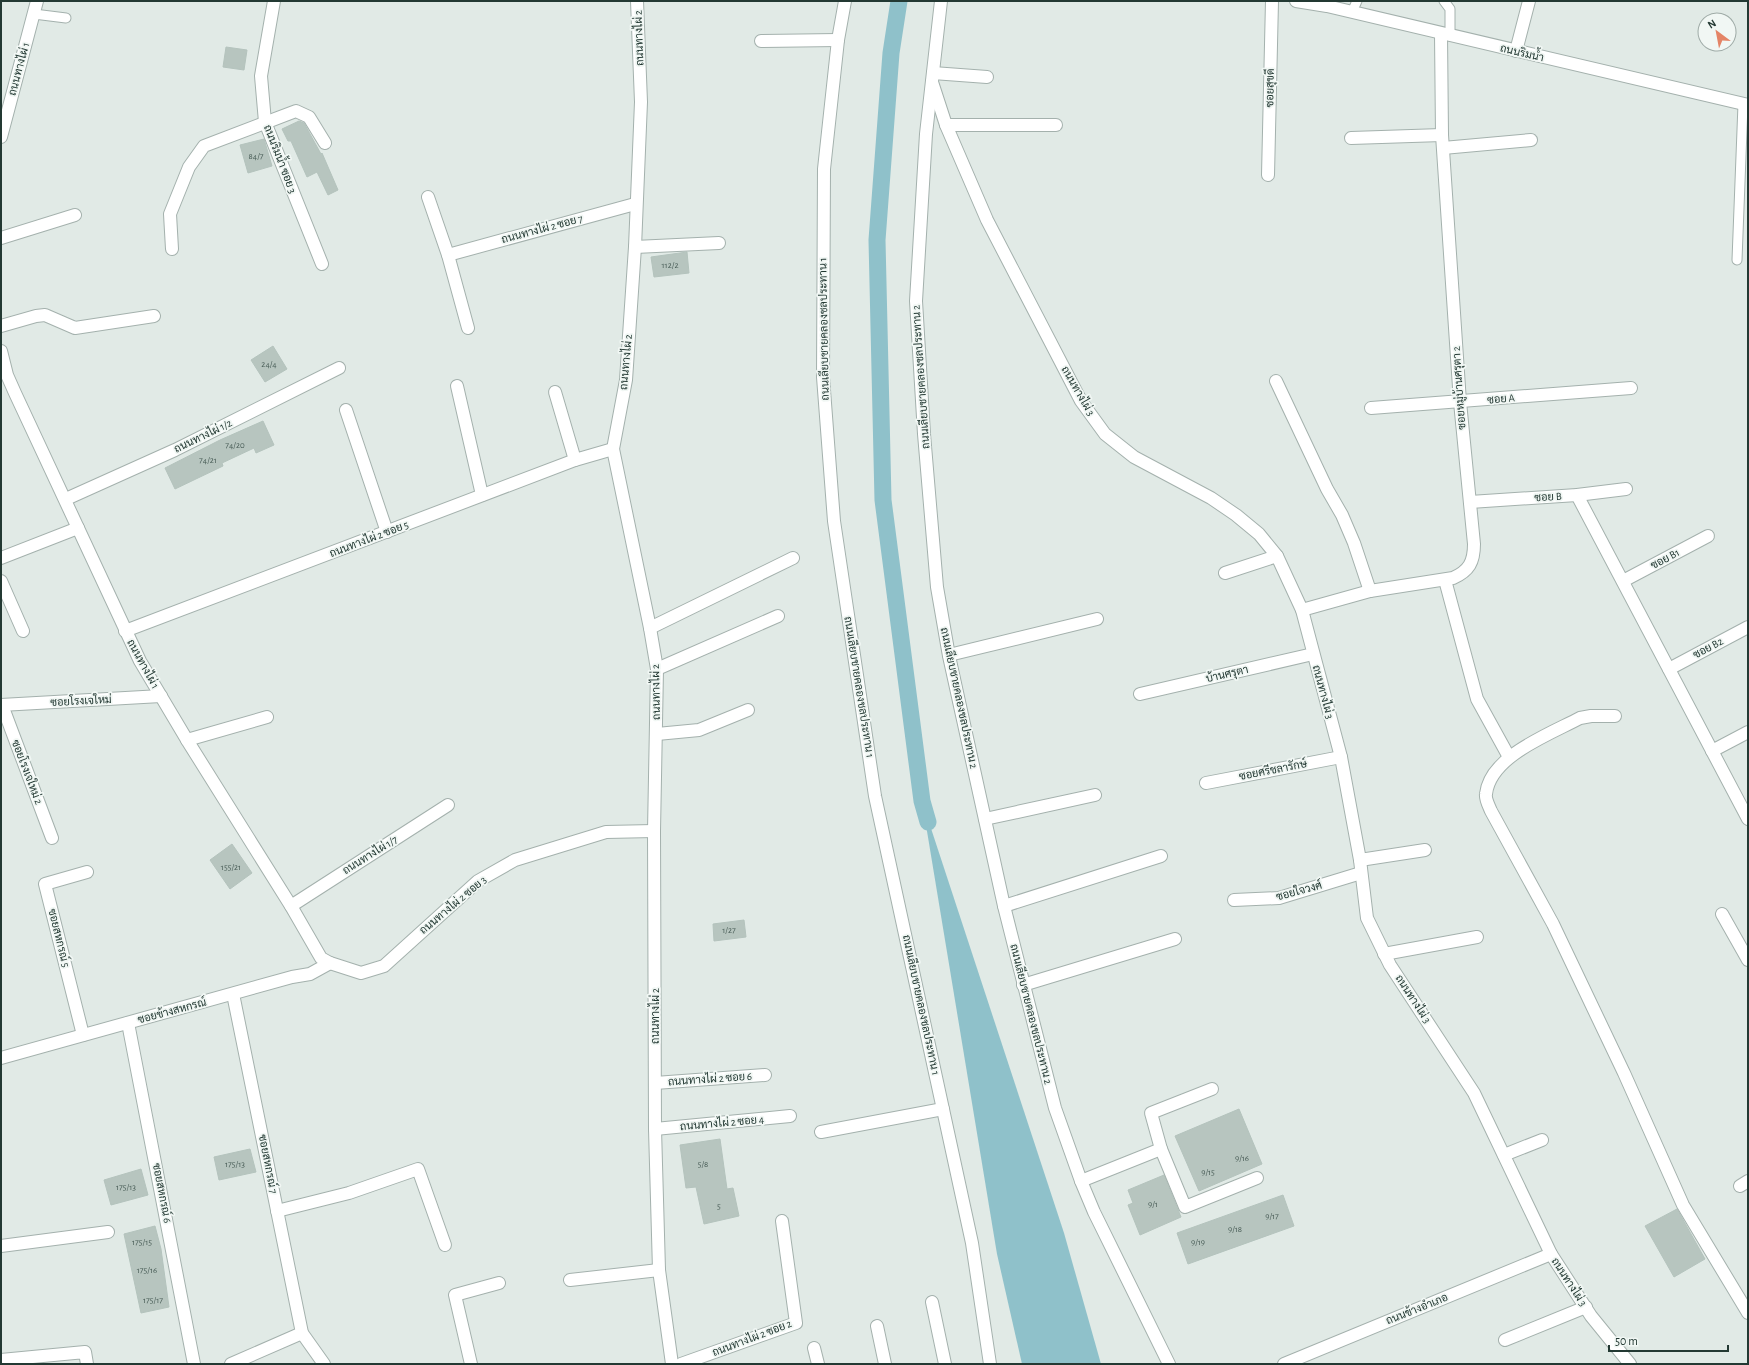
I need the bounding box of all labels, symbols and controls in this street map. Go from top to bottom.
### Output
street label: ถนนทางไผ่ 2 [630,10,645,66]
north arrow [1697,12,1737,52]
text: N [1706,17,1718,31]
street label: ถนนริมน้ำ [1499,37,1546,63]
street label: ถนนทางไผ่ 1 [4,40,31,97]
street label: ซอยสุขดี [1261,68,1279,108]
street label: ถนนริมน้ำ ซอย 3 [262,121,304,195]
house number: 84/7 [249,152,264,161]
street label: ถนนทางไผ่ 2 ซอย 7 [499,210,584,245]
street label: ถนนเลียบชายคลองชลประทาน 1 [814,257,831,401]
house number: 112/2 [662,261,678,270]
street label: ถนนเลียบชายคลองชลประทาน 2 [907,305,932,450]
street label: ถนนทางไผ่ 2 [615,333,634,390]
street label: ซอยหมู่บ้านศรุตา 2 [1449,346,1470,430]
house number: 24/4 [261,360,277,369]
street label: ถนนทางไผ่ 3 [1059,363,1099,418]
street label: ซอย A [1487,392,1516,406]
street label: ถนนทางไผ่ 1/2 [171,415,234,455]
house number: 74/20 [225,441,245,450]
house number: 74/21 [199,456,217,465]
street label: ซอย B [1534,491,1562,503]
street label: ถนนทางไผ่ 2 ซอย 5 [327,516,410,559]
street label: ซอย B1 [1649,547,1681,571]
street label: ถนนเลียบชายคลองชลประทาน 1 [842,615,879,758]
street label: ถนนเลียบชายคลองชลประทาน 2 [939,626,982,770]
street label: ถนนทางไผ่ 1 [125,636,164,691]
street label: ซอย B2 [1691,636,1725,660]
street label: บ้านศรุตา [1204,662,1250,687]
street label: ถนนทางไผ่ 3 [1311,663,1339,721]
street label: ถนนทางไผ่ 2 [647,664,662,720]
street label: ซอยโรงเจใหม่ [50,691,112,708]
street label: ซอยโรงเจใหม่ 2 [10,737,47,806]
street label: ซอยศรีชลารักษ์ [1238,755,1308,782]
street label: ถนนทางไผ่ 1/7 [339,831,400,876]
house number: 155/21 [221,863,241,872]
street label: ถนนทางไผ่ 2 ซอย 3 [416,871,489,936]
street label: ซอยใจวงศ์ [1274,877,1323,902]
street label: ซอยสหกรณ์ 5 [46,907,75,969]
house number: 1/27 [722,926,736,935]
street label: ถนนเลียบชายคลองชลประทาน 1 [901,933,944,1076]
street label: ถนนเลียบชายคลองชลประทาน 2 [1008,942,1057,1085]
street label: ถนนทางไผ่ 3 [1393,971,1435,1026]
street label: ถนนทางไผ่ 2 [647,988,661,1044]
street label: ซอยข้างสหกรณ์ [136,994,208,1025]
street label: ถนนทางไผ่ 2 ซอย 6 [667,1068,752,1087]
street label: ถนนทางไผ่ 2 ซอย 4 [679,1111,764,1132]
street label: ซอยสหกรณ์ 7 [257,1133,282,1195]
house number: 9/16 [1235,1154,1249,1163]
house number: 175/13 [225,1160,245,1169]
house number: 5/8 [698,1160,708,1169]
street label: ซอยสหกรณ์ 6 [151,1162,176,1224]
house number: 9/15 [1201,1168,1215,1177]
house number: 175/13 [116,1183,136,1192]
house number: 9/1 [1148,1200,1158,1209]
house number: 5 [717,1202,721,1211]
house number: 9/17 [1265,1212,1279,1221]
house number: 9/18 [1228,1225,1242,1234]
house number: 175/15 [132,1238,152,1247]
house number: 9/19 [1191,1238,1205,1247]
street label: ถนนทางไผ่ 3 [1549,1254,1591,1309]
house number: 175/16 [137,1266,157,1275]
street label: ถนนข้างอำเภอ [1384,1290,1450,1326]
house number: 175/17 [143,1296,163,1305]
street label: ถนนทางไผ่ 2 ซอย 2 [710,1315,793,1358]
scale bar [1609,1327,1728,1353]
text: 50 m [1615,1335,1638,1347]

